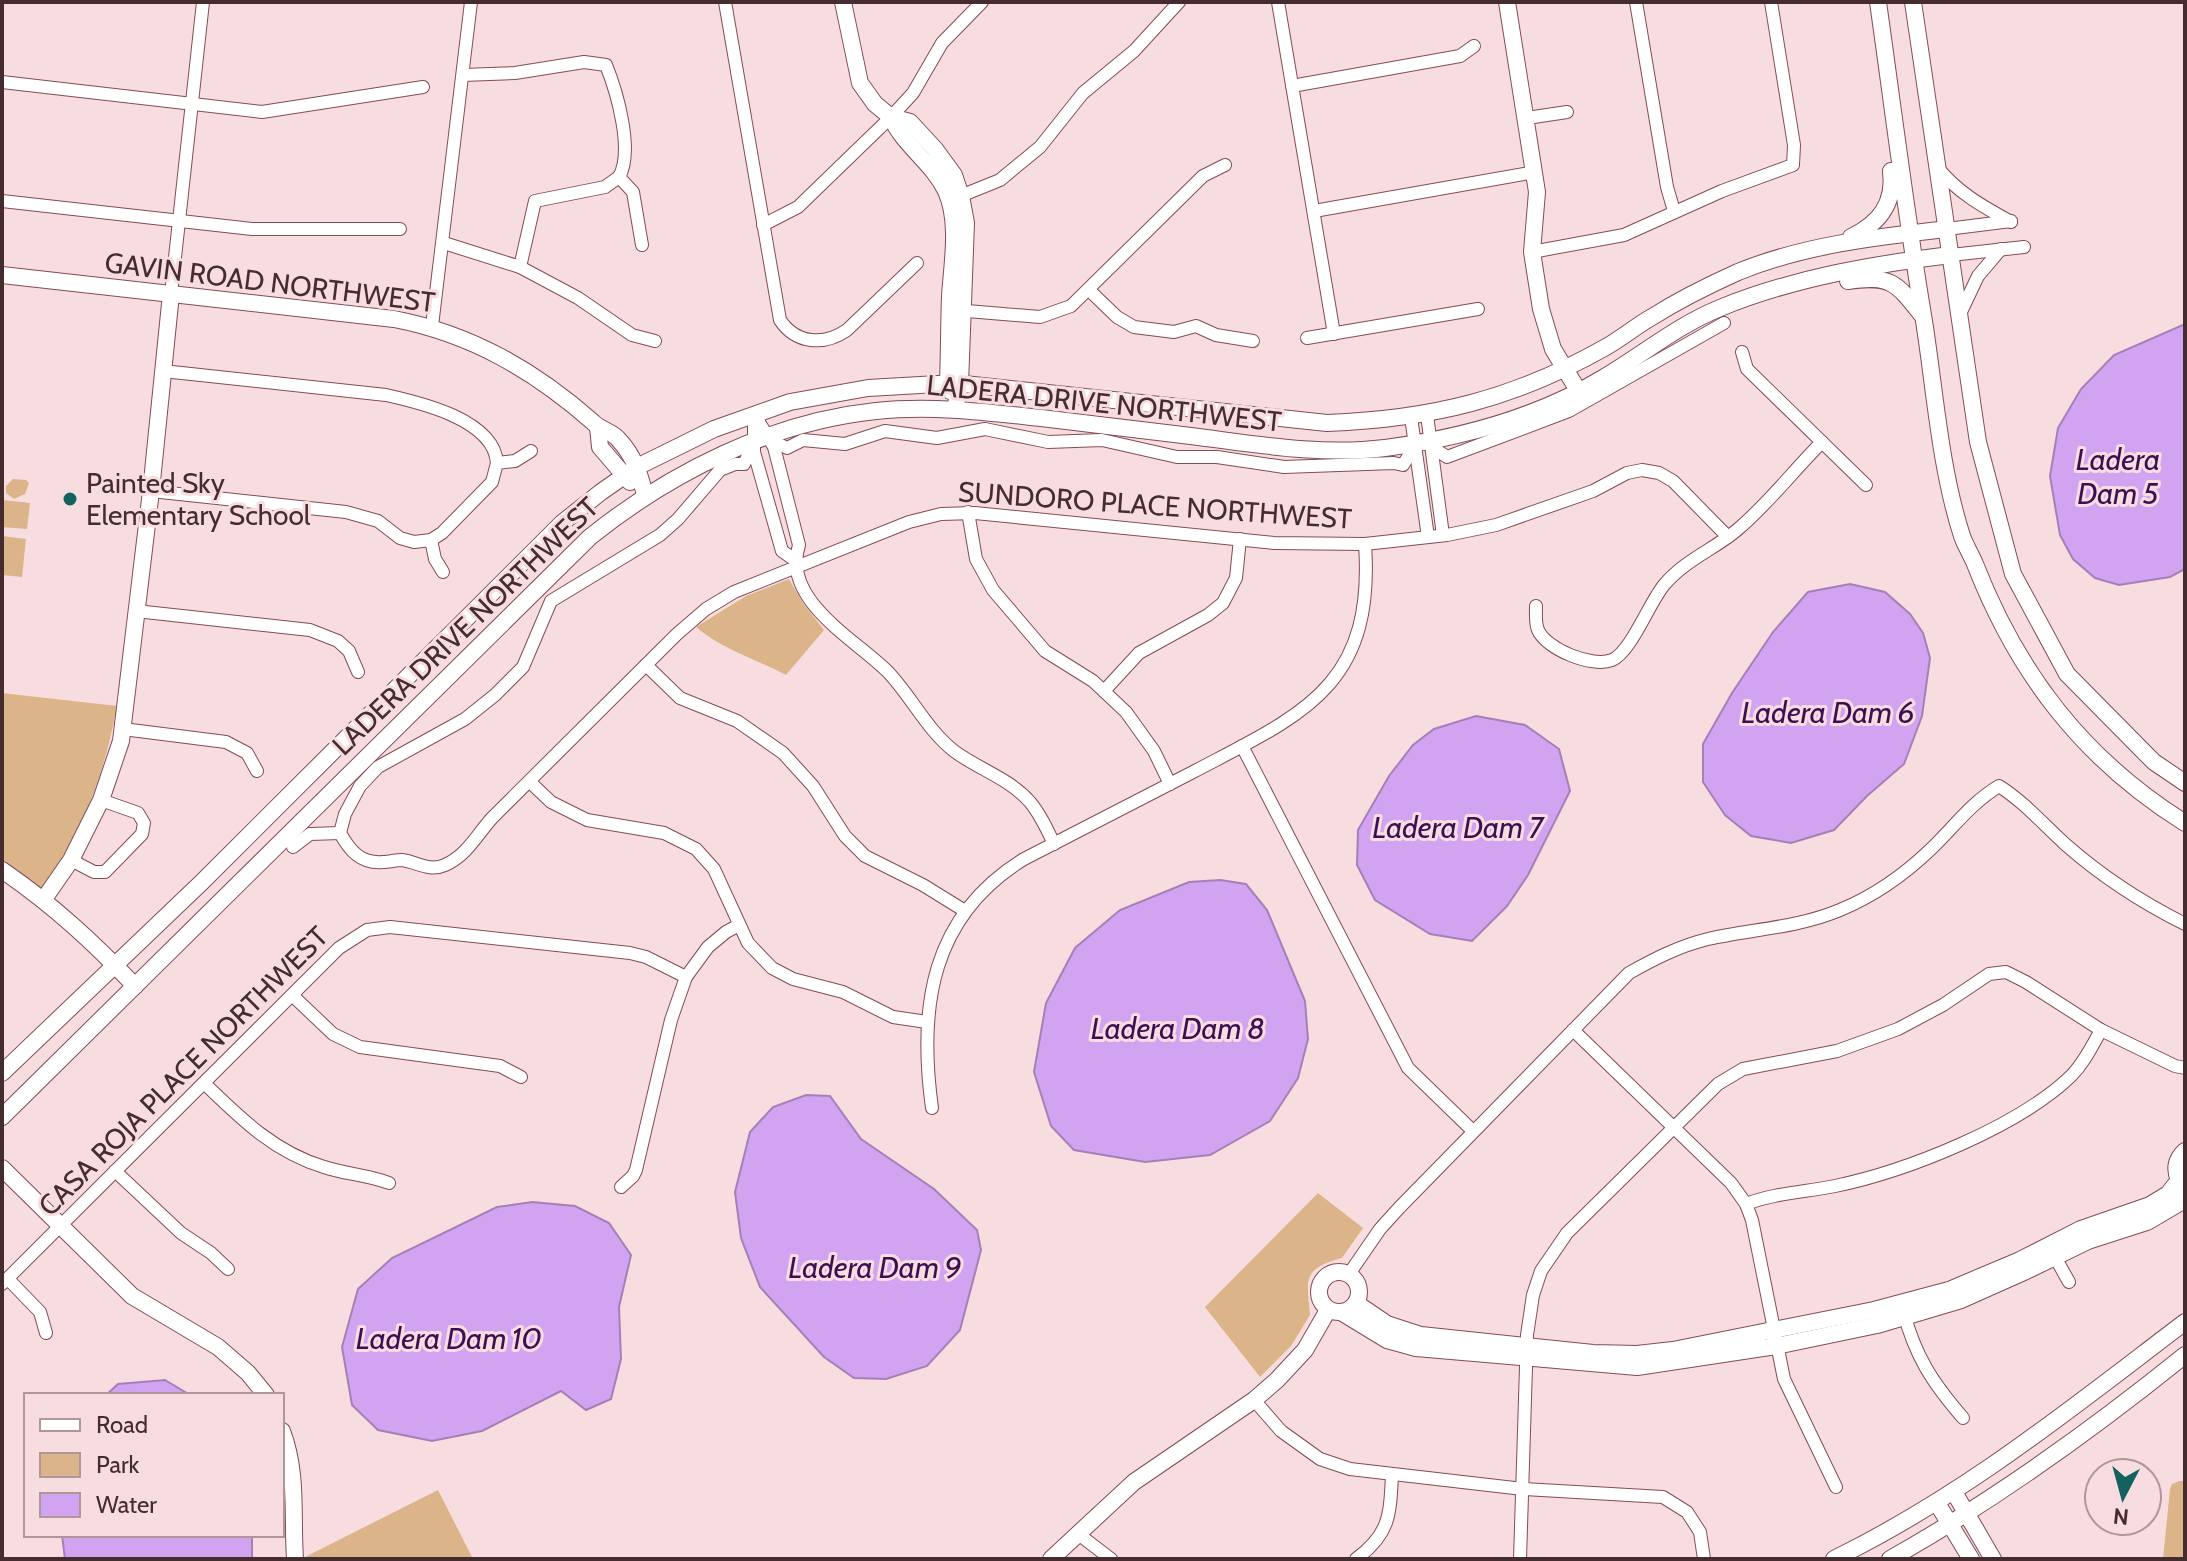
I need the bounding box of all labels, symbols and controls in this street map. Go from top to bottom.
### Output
street label: GAVIN ROAD NORTHWEST [103,245,437,319]
street label: LADERA DRIVE NORTHWEST [925,367,1283,439]
water label: Ladera Dam 5 [2076,441,2160,512]
place label: Painted Sky Elementary School [86,466,311,532]
street label: SUNDORO PLACE NORTHWEST [957,474,1353,536]
marker: Painted Sky Elementary School [61,490,79,508]
street label: LADERA DRIVE NORTHWEST [325,490,605,762]
water label: Ladera Dam 6 [1741,694,1915,731]
water label: Ladera Dam 7 [1372,809,1545,846]
street label: CASA ROJA PLACE NORTHWEST [31,919,335,1223]
water label: Ladera Dam 8 [1091,1010,1265,1047]
water label: Ladera Dam 9 [788,1249,962,1286]
water label: Ladera Dam 10 [356,1320,542,1357]
legend [24,1393,284,1537]
text: Road [96,1410,148,1439]
text: Park [96,1450,139,1479]
north arrow [2083,1457,2163,1537]
text: Water [96,1490,157,1519]
text: N [2112,1502,2130,1531]

